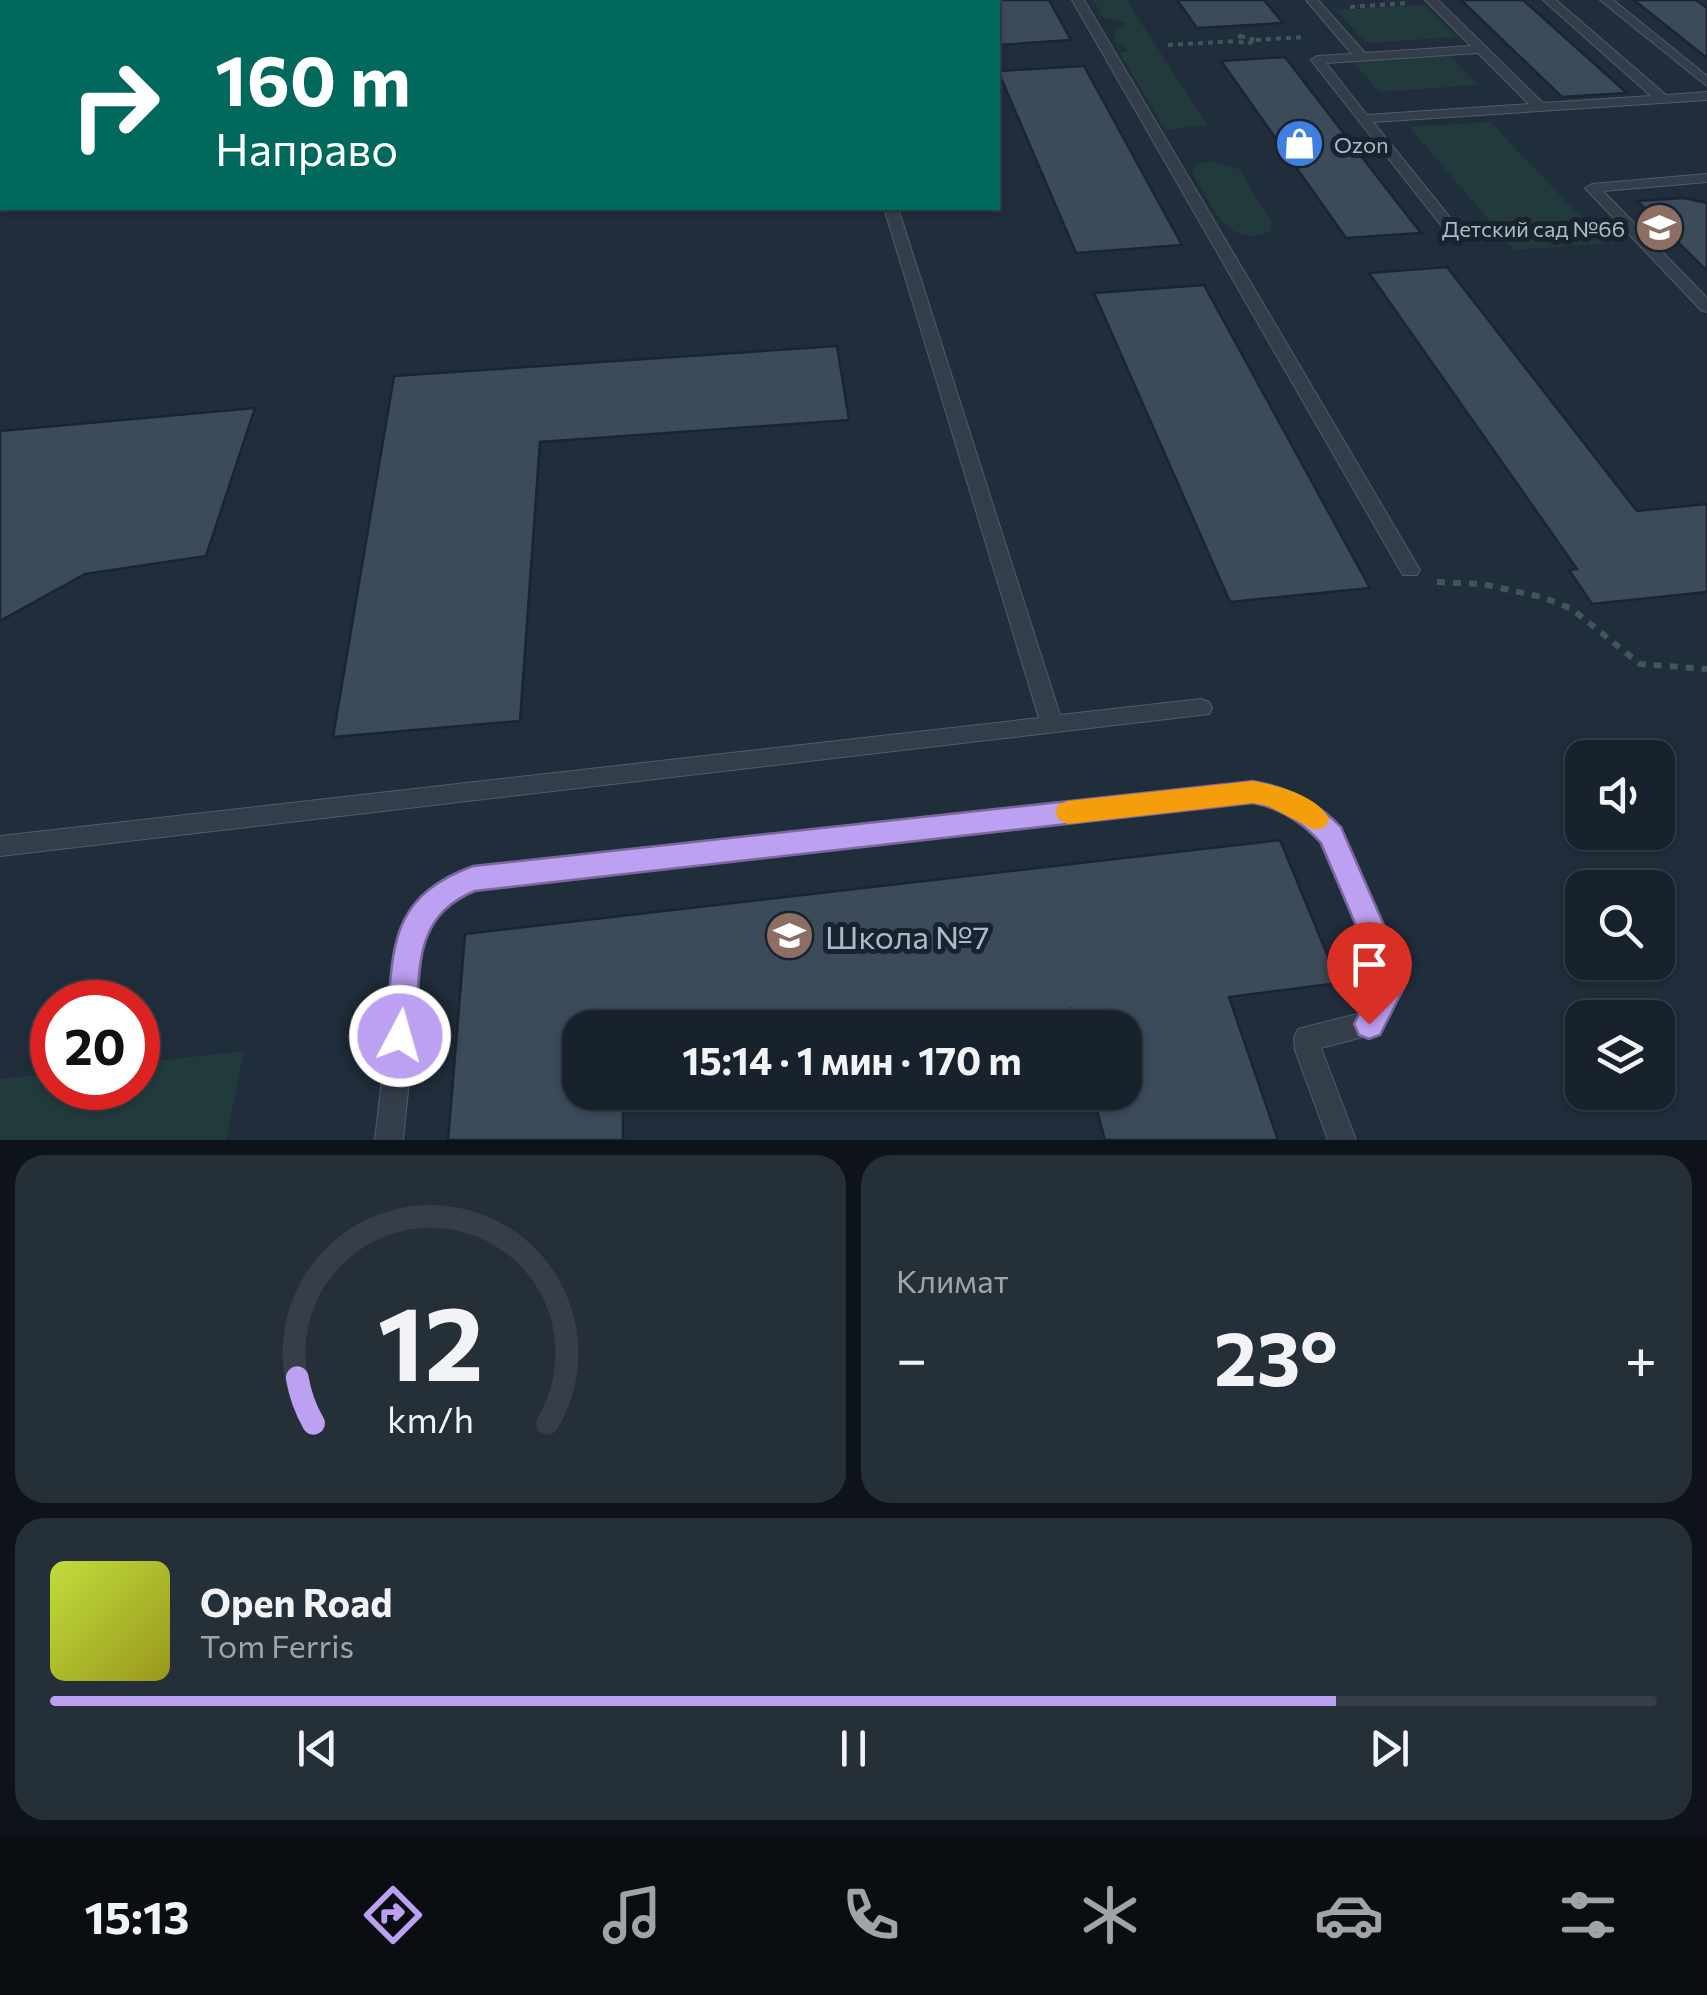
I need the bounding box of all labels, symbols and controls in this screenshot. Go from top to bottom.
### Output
text: 160 m [215,35,411,120]
icon: right [50,40,180,170]
shop icon: Ozon [1273,118,1325,170]
text: Направо [215,120,398,175]
place label: Ozon [1334,131,1389,158]
school or university icon: Детский сад №66 [1634,202,1686,254]
place label: Детский сад №66 [1442,215,1625,242]
map controls [1565,740,1675,1110]
button: sound [1565,740,1675,850]
button: search [1565,870,1675,980]
school or university icon: Школа №7 [764,910,816,962]
place label: Школа №7 [825,916,989,956]
pin [1327,922,1412,1025]
icon: arrive [1342,937,1397,992]
speed limit sign: 20 [30,980,160,1110]
position arrow [348,984,452,1088]
button: layers [1565,1000,1675,1110]
text: 15:14 · 1 мин · 170 m [682,1036,1022,1083]
text: Климат [896,1260,1009,1300]
text: 12 [377,1275,484,1402]
text: 23° [1214,1310,1338,1401]
text: − [896,1323,927,1390]
text: + [1625,1323,1657,1390]
text: km/h [387,1397,474,1440]
text: Open Road [200,1578,393,1625]
text: Tom Ferris [200,1625,354,1665]
icon: previous [290,1721,345,1776]
icon: pause [826,1721,881,1776]
icon: next [1362,1721,1417,1776]
icon: directions [358,1880,428,1950]
icon: music [597,1880,667,1950]
icon: phone [836,1880,906,1950]
icon: climate [1075,1880,1145,1950]
icon: car [1314,1880,1384,1950]
icon: filters [1553,1880,1623,1950]
text: 15:13 [84,1888,190,1943]

